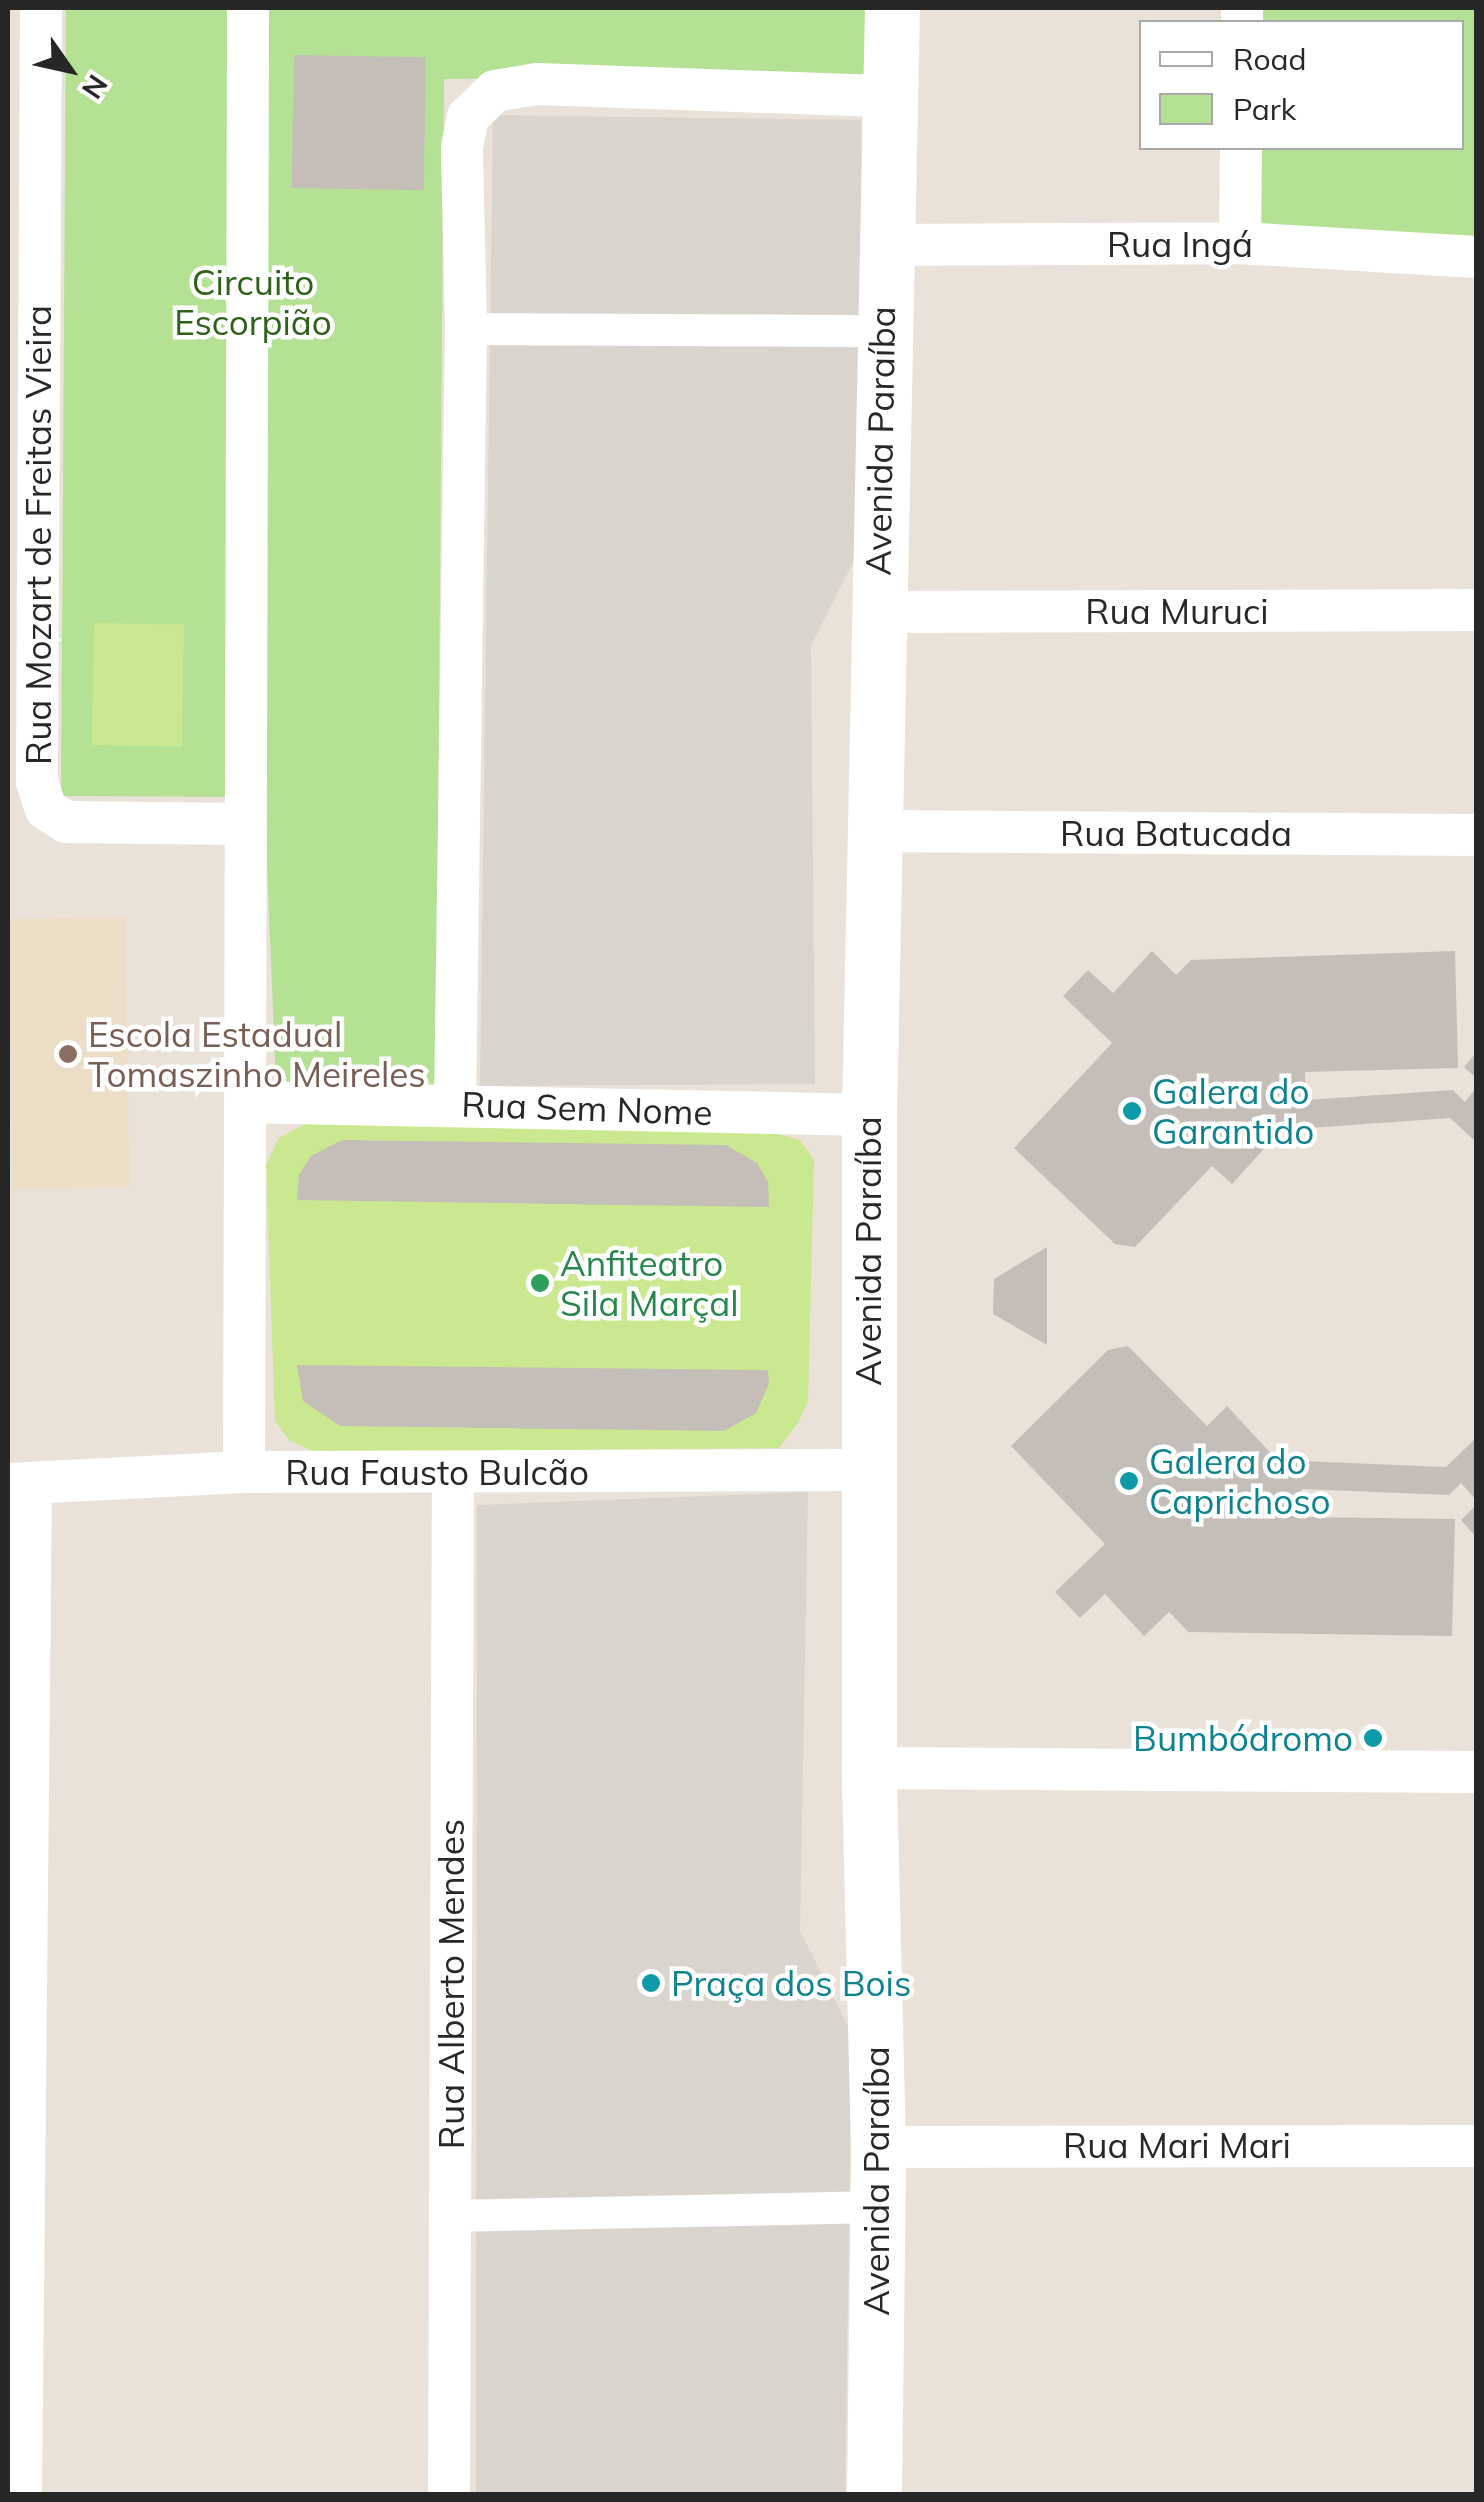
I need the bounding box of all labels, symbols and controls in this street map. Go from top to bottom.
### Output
north arrow [20,20,120,120]
legend [1139,20,1464,150]
text: Road [1233,40,1307,78]
text: N [75,68,116,106]
text: Park [1233,90,1296,128]
street label: Rua Ingá [1107,223,1253,265]
park label: Circuito Escorpião [174,261,332,343]
street label: Rua Mozart de Freitas Vieira [17,305,59,765]
street label: Avenida Paraíba [857,306,903,576]
street label: Rua Muruci [1085,590,1269,632]
street label: Rua Batucada [1060,812,1292,854]
place label: Escola Estadual Tomaszinho Meireles [88,1013,426,1095]
marker: Escola Estadual Tomaszinho Meireles [57,1043,79,1065]
place label: Galera do Garantido [1152,1070,1314,1152]
street label: Rua Sem Nome [461,1083,713,1133]
marker: Galera do Garantido [1121,1100,1143,1122]
street label: Avenida Paraíba [847,1116,889,1386]
place label: Anfiteatro Sila Marçal [560,1242,739,1324]
marker: Anfiteatro Sila Marçal [529,1272,551,1294]
place label: Galera do Caprichoso [1149,1440,1331,1522]
street label: Rua Fausto Bulcão [285,1451,589,1493]
marker: Galera do Caprichoso [1118,1470,1140,1492]
place label: Bumbódromo [1133,1717,1353,1759]
marker: Bumbódromo [1362,1727,1384,1749]
street label: Rua Alberto Mendes [430,1819,472,2149]
place label: Praça dos Bois [671,1962,911,2004]
marker: Praça dos Bois [640,1972,662,1994]
street label: Avenida Paraíba [855,2046,897,2316]
street label: Rua Mari Mari [1063,2124,1291,2166]

